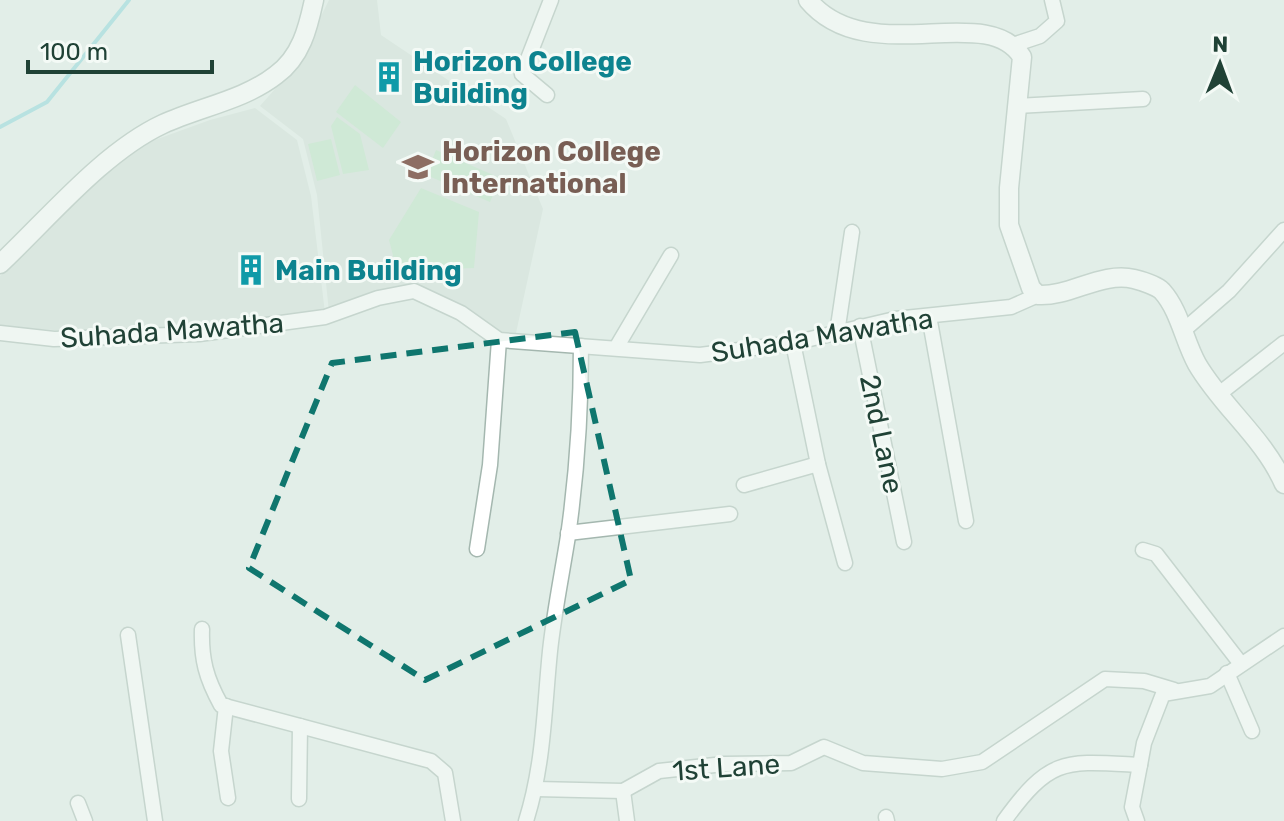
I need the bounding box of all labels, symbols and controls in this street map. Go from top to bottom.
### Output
scale bar [28,24,212,74]
north arrow [1180,24,1260,104]
text: N [1212,31,1228,58]
text: 100 m [40,38,108,66]
place label: Horizon College Building [413,45,632,110]
building icon: Horizon College Building [372,60,406,94]
place label: Horizon College International [442,135,661,200]
school or university icon: Horizon College International [401,150,435,184]
building icon: Main Building [234,253,268,287]
place label: Main Building [275,254,462,287]
street label: Suhada Mawatha [709,302,935,369]
street label: Suhada Mawatha [59,306,285,355]
street label: 2nd Lane [853,372,910,497]
street label: 1st Lane [671,747,781,788]

